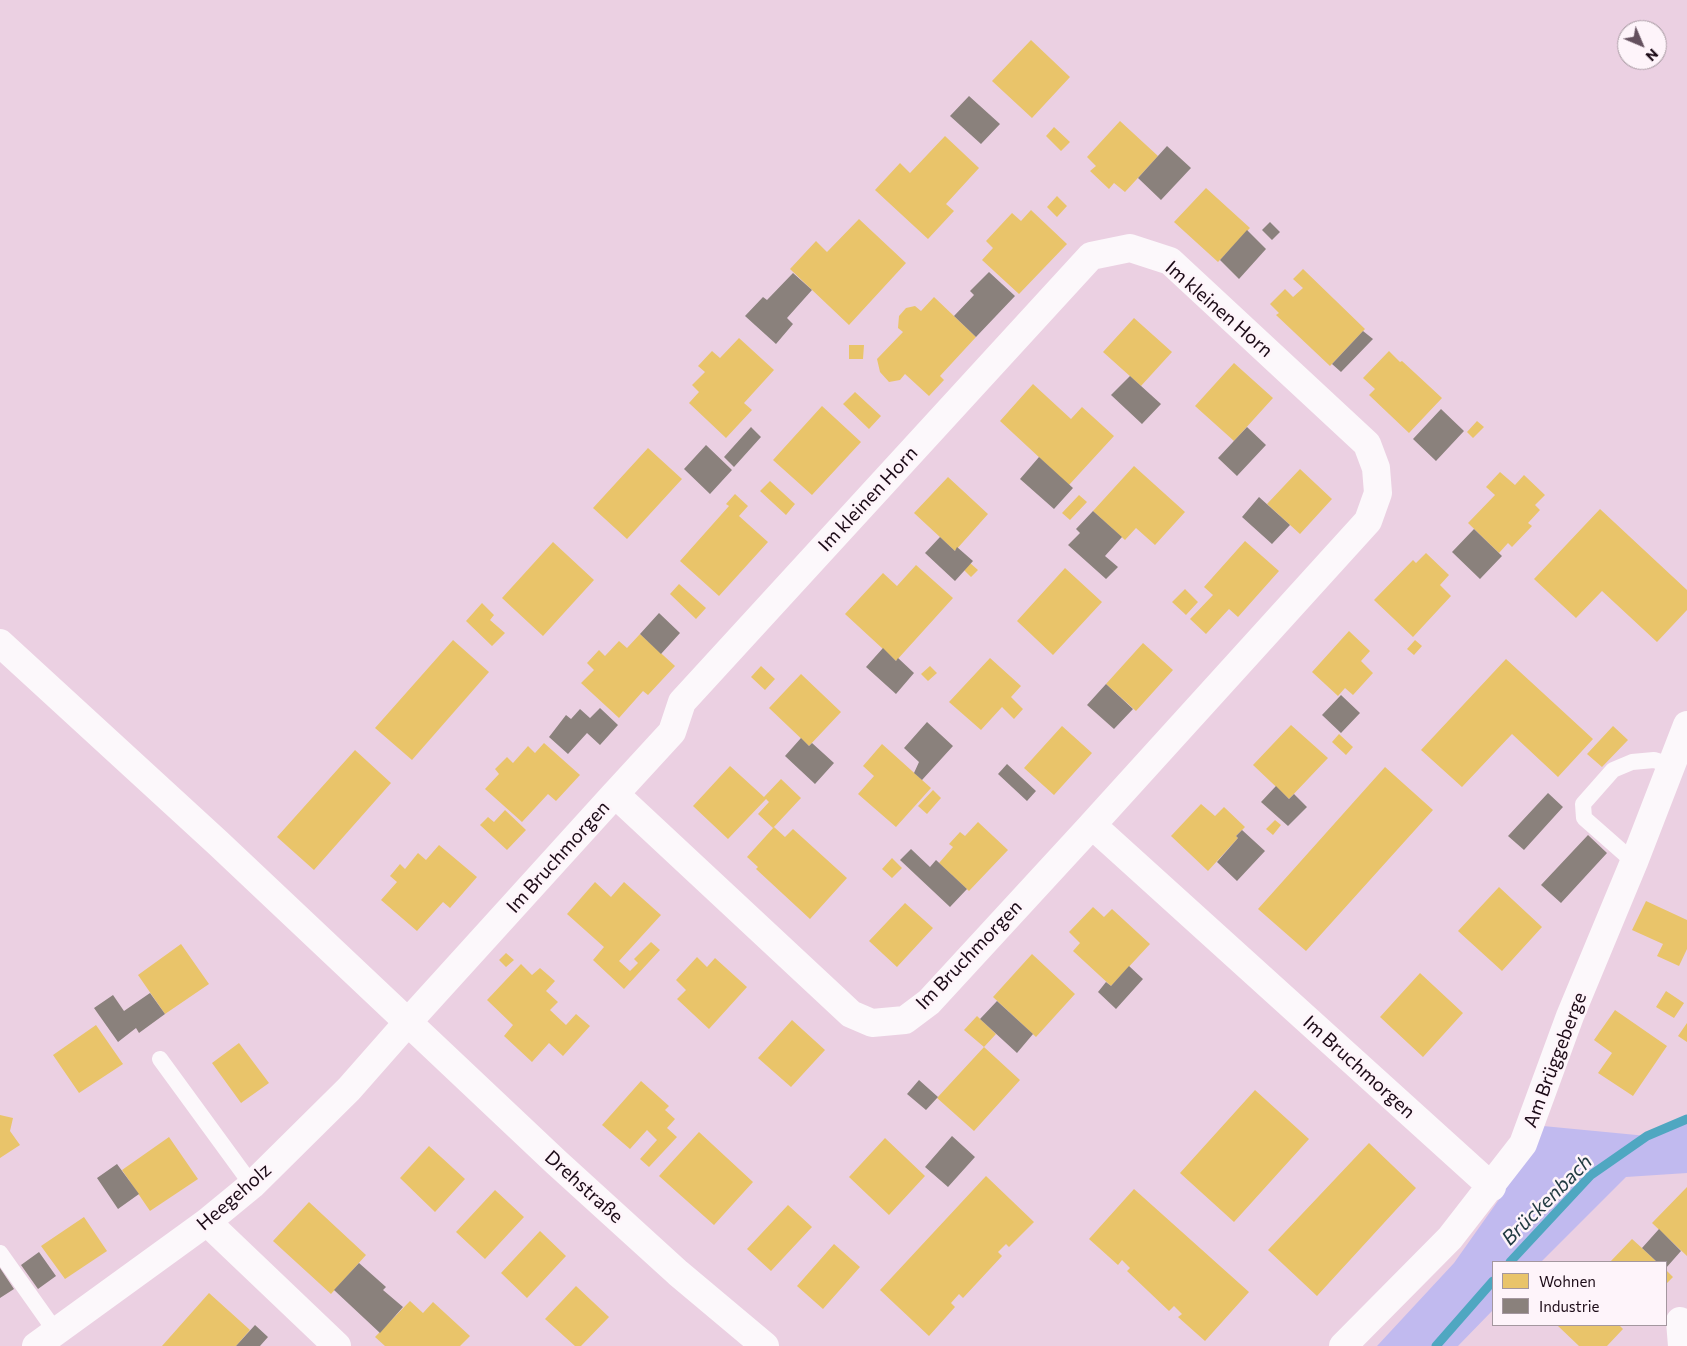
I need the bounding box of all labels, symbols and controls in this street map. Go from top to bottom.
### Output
north arrow [1617,20,1667,70]
text: N [1643,46,1662,65]
street label: Im kleinen Horn [1161,256,1277,362]
street label: Im kleinen Horn [814,442,922,556]
street label: Im Bruchmorgen [502,796,614,918]
street label: Im Bruchmorgen [911,896,1027,1014]
street label: Am Brüggeberge [1519,989,1591,1131]
street label: Im Bruchmorgen [1298,1011,1420,1123]
street label: Drehstraße [540,1146,628,1228]
water label: Brückenbach [1497,1150,1597,1250]
street label: Heegeholz [192,1159,276,1235]
legend [1492,1261,1667,1326]
text: Wohnen [1539,1272,1596,1290]
text: Industrie [1539,1297,1600,1315]

